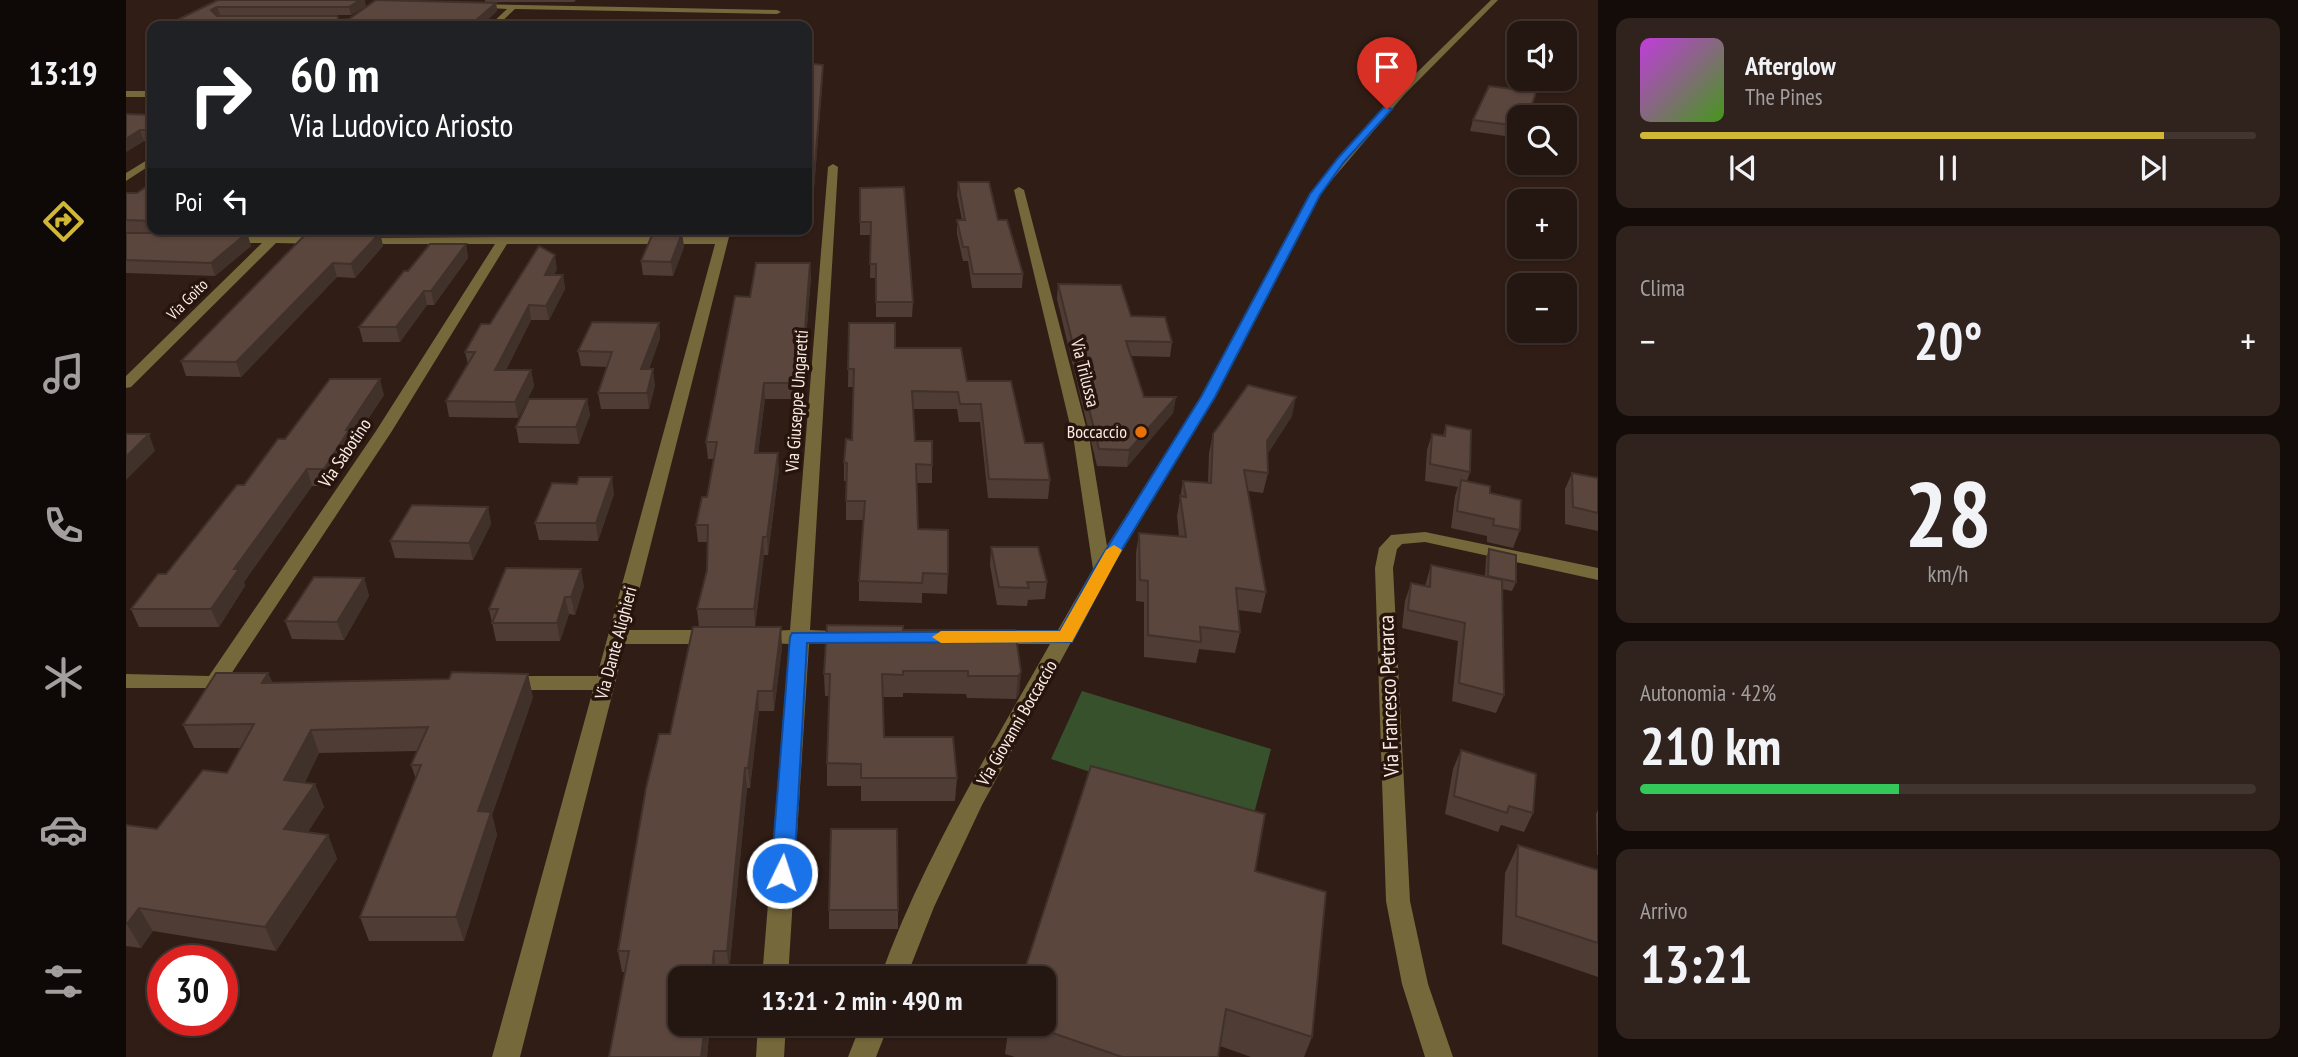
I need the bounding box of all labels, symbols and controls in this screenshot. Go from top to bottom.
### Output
map controls [1507,21,1577,343]
button: sound [1507,21,1577,91]
pin [1357,37,1417,109]
text: 60 m [290,42,379,106]
icon: arrive [1368,48,1406,86]
icon: right [175,49,266,140]
text: Afterglow [1745,49,1836,82]
text: 13:19 [28,52,98,94]
text: The Pines [1745,82,1823,111]
text: Via Ludovico Ariosto [290,104,513,146]
button: search [1507,105,1577,175]
icon: previous [1724,149,1762,187]
icon: pause [1929,149,1967,187]
icon: next [2134,149,2172,187]
icon: left [217,182,255,220]
text: Poi [175,185,203,218]
button: + [1507,189,1577,259]
icon: directions [39,197,88,246]
button: − [1507,273,1577,343]
text: Clima [1640,273,1685,302]
street label: Via Goito [161,274,212,325]
text: 20° [1914,307,1982,374]
text: − [1640,316,1656,365]
text: + [2240,316,2256,365]
street label: Via Giuseppe Ungaretti [780,329,813,474]
street label: Via Trilussa [1066,335,1105,409]
icon: music [39,349,88,398]
street label: Via Sabotino [313,414,376,492]
place label: Boccaccio [1067,420,1127,443]
marker: Boccaccio [1133,424,1149,440]
text: 28 [1905,454,1992,572]
icon: phone [39,501,88,550]
text: km/h [1928,559,1968,588]
street label: Via Dante Alighieri [589,584,642,703]
street label: Via Francesco Petrarca [1372,615,1405,778]
icon: climate [39,653,88,702]
street label: Via Giovanni Boccaccio [971,656,1062,791]
text: Autonomia · 42% [1640,678,1776,707]
text: 210 km [1640,712,1781,779]
icon: car [39,805,88,854]
position arrow [745,836,819,910]
text: Arrivo [1640,896,1687,925]
text: 13:21 [1640,930,1752,997]
speed limit sign: 30 [147,945,238,1036]
icon: filters [39,957,88,1006]
text: 13:21 · 2 min · 490 m [762,984,962,1017]

